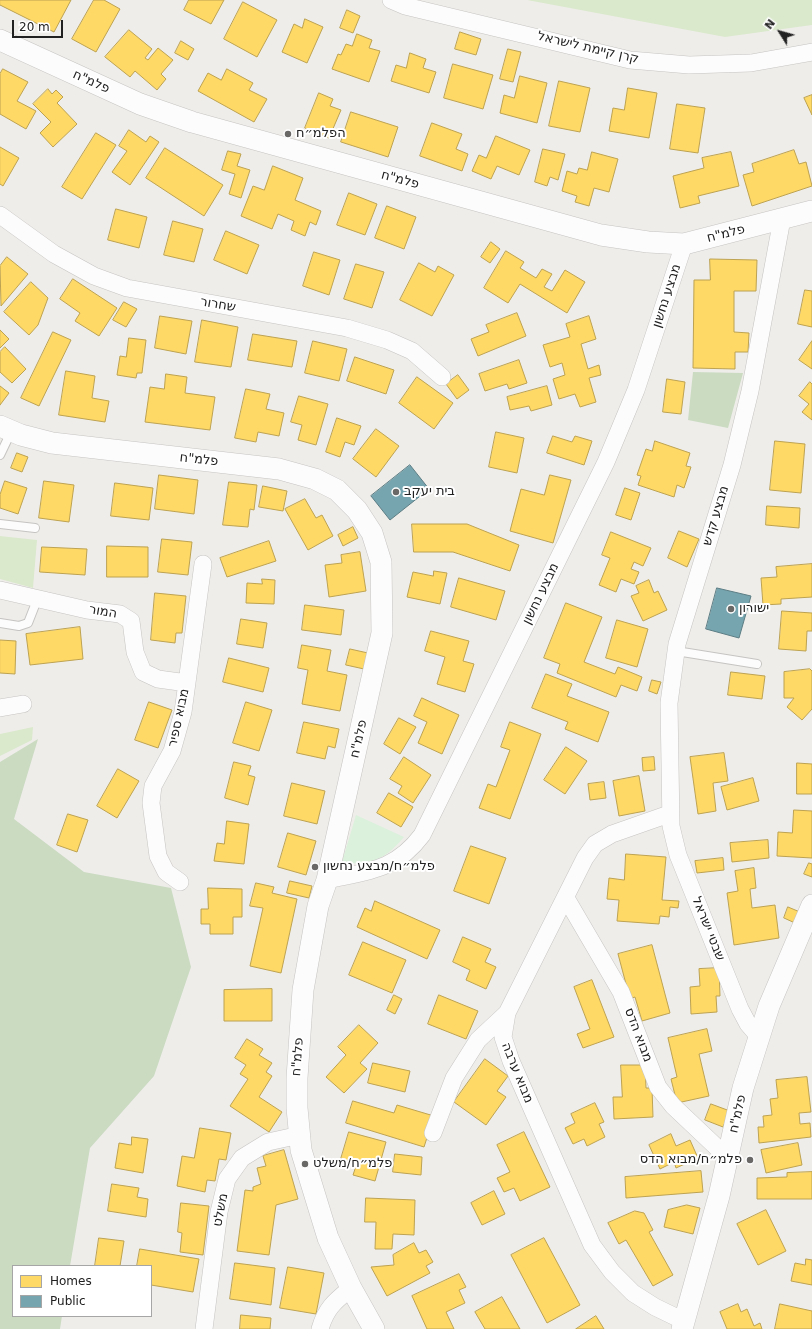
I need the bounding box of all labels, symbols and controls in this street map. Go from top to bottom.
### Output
scale bar [14,12,65,38]
north arrow [760,12,800,52]
text: N [762,17,778,32]
text: 20 m [19,20,50,34]
street label: קרן קיימת לישראל [536,29,640,67]
street label: פלמ"ח [70,67,112,97]
place label: הפלמ״ח [296,126,346,142]
marker: הפלמ״ח [283,129,293,139]
street label: פלמ"ח [379,167,421,193]
street label: פלמ"ח [705,222,747,246]
street label: מבצע נחשון [649,262,685,330]
street label: שחרור [199,294,237,316]
street label: פלמ"ח [179,450,219,470]
place label: בית יעקב [404,484,455,500]
street label: מבצע קדש [699,484,733,548]
marker: בית יעקב [391,487,401,497]
street label: מבצע נחשון [519,561,563,627]
place label: ישורון [739,601,769,617]
street label: המור [88,602,118,622]
marker: ישורון [726,604,736,614]
street label: מבוא ספיר [165,687,193,749]
street label: פלמ"ח [347,718,371,760]
place label: פלמ״ח/מבצע נחשון [323,859,435,875]
marker: פלמ״ח/מבצע נחשון [310,862,320,872]
street label: שבטי ישראל [688,895,728,963]
street label: מבוא הדס [621,1006,655,1064]
street label: פלמ"ח [289,1037,307,1077]
street label: מבוא ערבה [498,1040,536,1106]
street label: פלמ"ח [726,1093,750,1135]
place label: פלמ״ח/מבוא הדס [640,1152,742,1168]
marker: פלמ״ח/מבוא הדס [745,1155,755,1165]
place label: פלמ״ח/משלט [313,1156,392,1172]
marker: פלמ״ח/משלט [300,1159,310,1169]
street label: משלט [210,1192,232,1228]
legend [12,1265,152,1317]
text: Homes [50,1274,92,1288]
text: Public [50,1294,86,1308]

